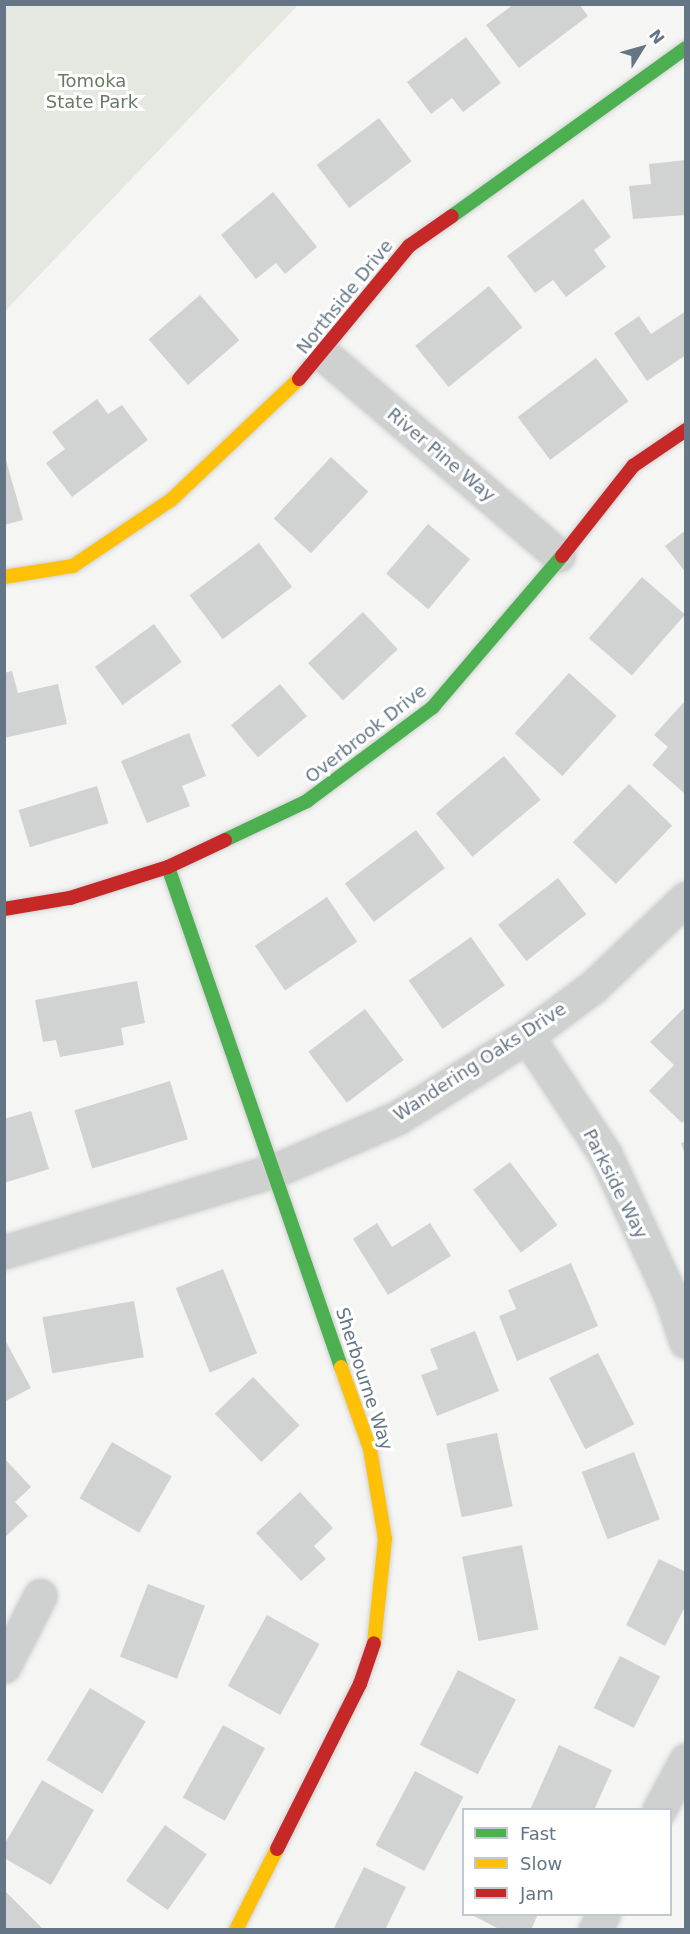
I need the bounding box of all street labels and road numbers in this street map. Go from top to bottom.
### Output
street label: Northside Drive [292,235,398,359]
street label: River Pine Way [383,404,499,506]
street label: Overbrook Drive [301,680,431,788]
street label: Wandering Oaks Drive [390,998,570,1126]
street label: Parkside Way [578,1126,652,1242]
street label: Sherbourne Way [331,1305,397,1453]

